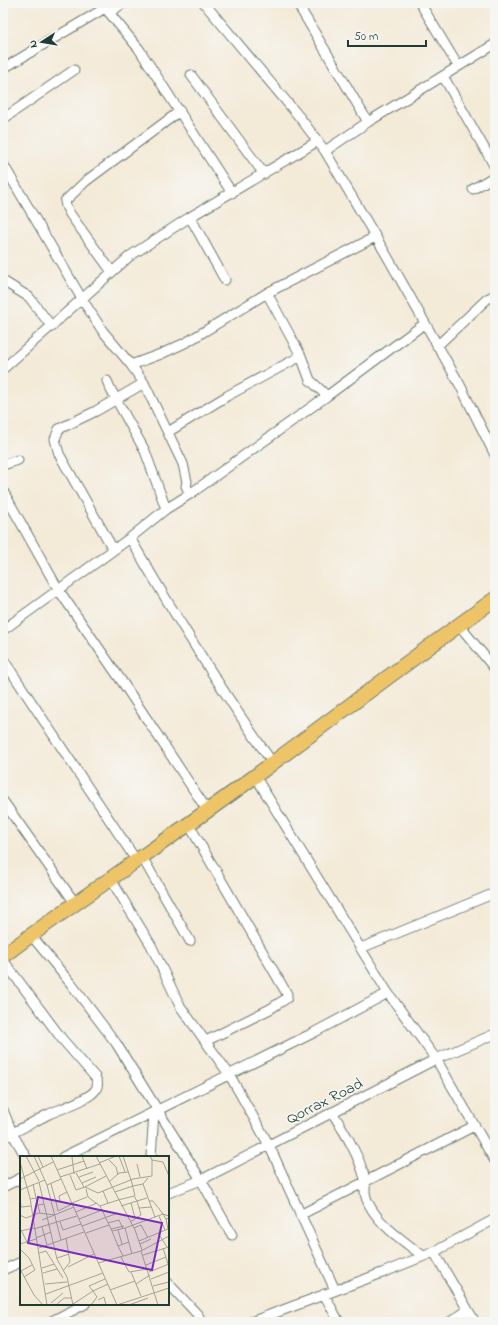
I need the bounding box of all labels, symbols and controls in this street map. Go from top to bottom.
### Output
north arrow [22,22,62,62]
scale bar [348,22,426,48]
text: 50 m [354,28,378,46]
text: N [25,39,42,49]
street label: Qorrax Road [282,1072,367,1131]
inset map [20,1156,169,1305]

